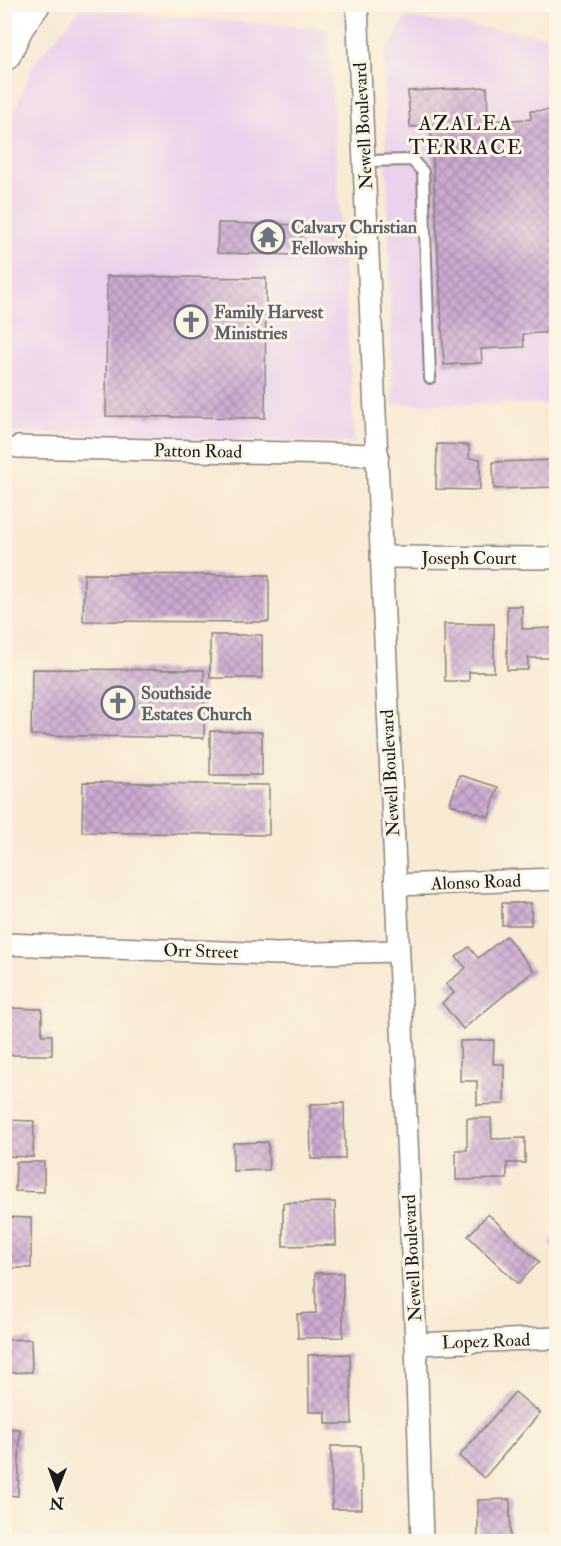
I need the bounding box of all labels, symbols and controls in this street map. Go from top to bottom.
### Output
street label: Newell Boulevard [349,62,378,190]
district label: AZALEA TERRACE [409,110,523,161]
place label: Calvary Christian Fellowship [291,216,418,260]
temple icon: Calvary Christian Fellowship [250,219,286,255]
place label: Family Harvest Ministries [213,301,324,345]
church icon: Family Harvest Ministries [173,304,209,340]
street label: Patton Road [154,439,243,464]
street label: Joseph Court [420,547,517,570]
place label: Southside Estates Church [141,682,252,726]
church icon: Southside Estates Church [100,685,136,721]
street label: Newell Boulevard [376,709,405,837]
street label: Alonso Road [430,869,522,896]
street label: Orr Street [163,939,239,964]
street label: Newell Boulevard [398,1194,427,1322]
street label: Lopez Road [441,1328,531,1355]
north arrow [27,1459,87,1519]
text: N [49,1493,65,1513]

